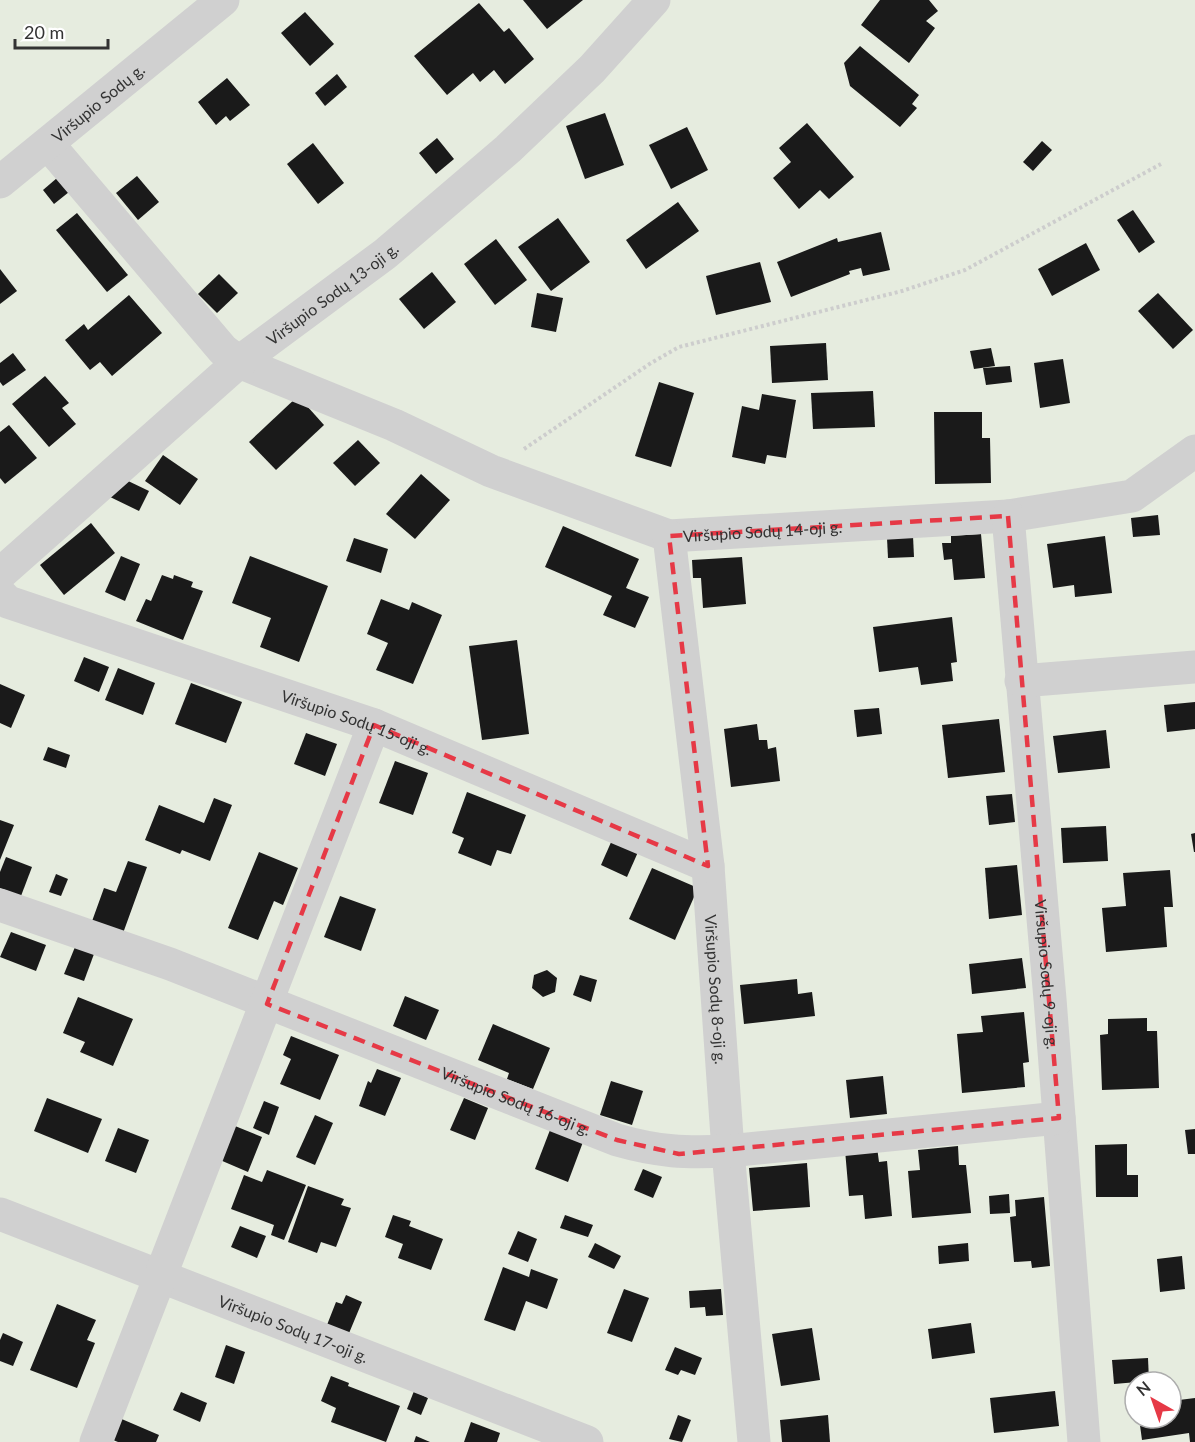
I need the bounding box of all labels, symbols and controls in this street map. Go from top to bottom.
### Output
scale bar [15,12,108,50]
text: 20 m [24,21,64,43]
street label: Viršupio Sodų g. [47,59,148,146]
street label: Viršupio Sodų 13-oji g. [262,238,402,348]
street label: Viršupio Sodų 14-oji g. [682,516,843,545]
street label: Viršupio Sodų 15-oji g. [279,685,435,758]
street label: Viršupio Sodų 9-oji g. [1032,899,1063,1050]
street label: Viršupio Sodų 8-oji g. [702,914,731,1065]
street label: Viršupio Sodų 16-oji g. [438,1062,594,1138]
street label: Viršupio Sodų 17-oji g. [216,1290,371,1366]
north arrow [1123,1370,1183,1430]
text: N [1132,1377,1154,1399]

